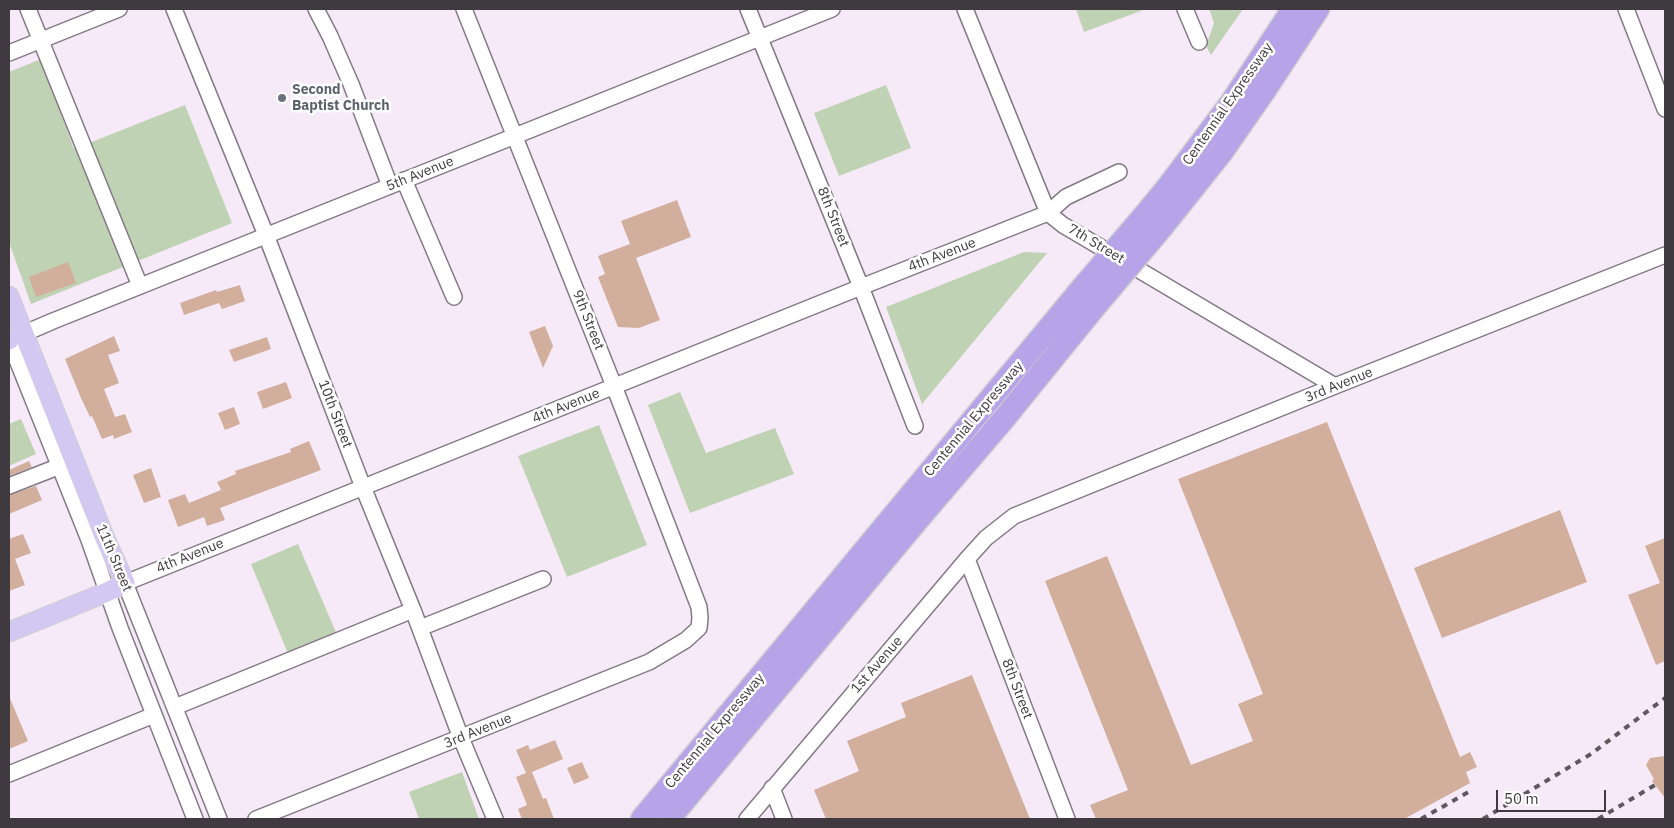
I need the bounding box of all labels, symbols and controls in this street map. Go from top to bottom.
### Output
street label: Centennial Expressway [1179,40,1277,168]
place label: Second Baptist Church [292,82,390,114]
marker: Second Baptist Church [276,92,288,104]
street label: 5th Avenue [384,153,456,195]
street label: 8th Street [813,185,853,249]
street label: 7th Street [1065,221,1127,267]
street label: 4th Avenue [906,234,978,276]
street label: 9th Street [568,288,608,352]
street label: Centennial Expressway [921,358,1027,480]
street label: 3rd Avenue [1303,364,1375,406]
street label: 10th Street [314,378,356,450]
street label: 4th Avenue [530,385,602,427]
street label: 11th Street [92,522,136,594]
street label: 4th Avenue [154,535,226,577]
street label: 1st Avenue [848,633,906,697]
street label: 8th Street [998,657,1036,721]
street label: Centennial Expressway [662,670,768,792]
street label: 3rd Avenue [442,710,514,752]
scale bar [1499,780,1609,812]
text: 50 m [1504,789,1539,808]

